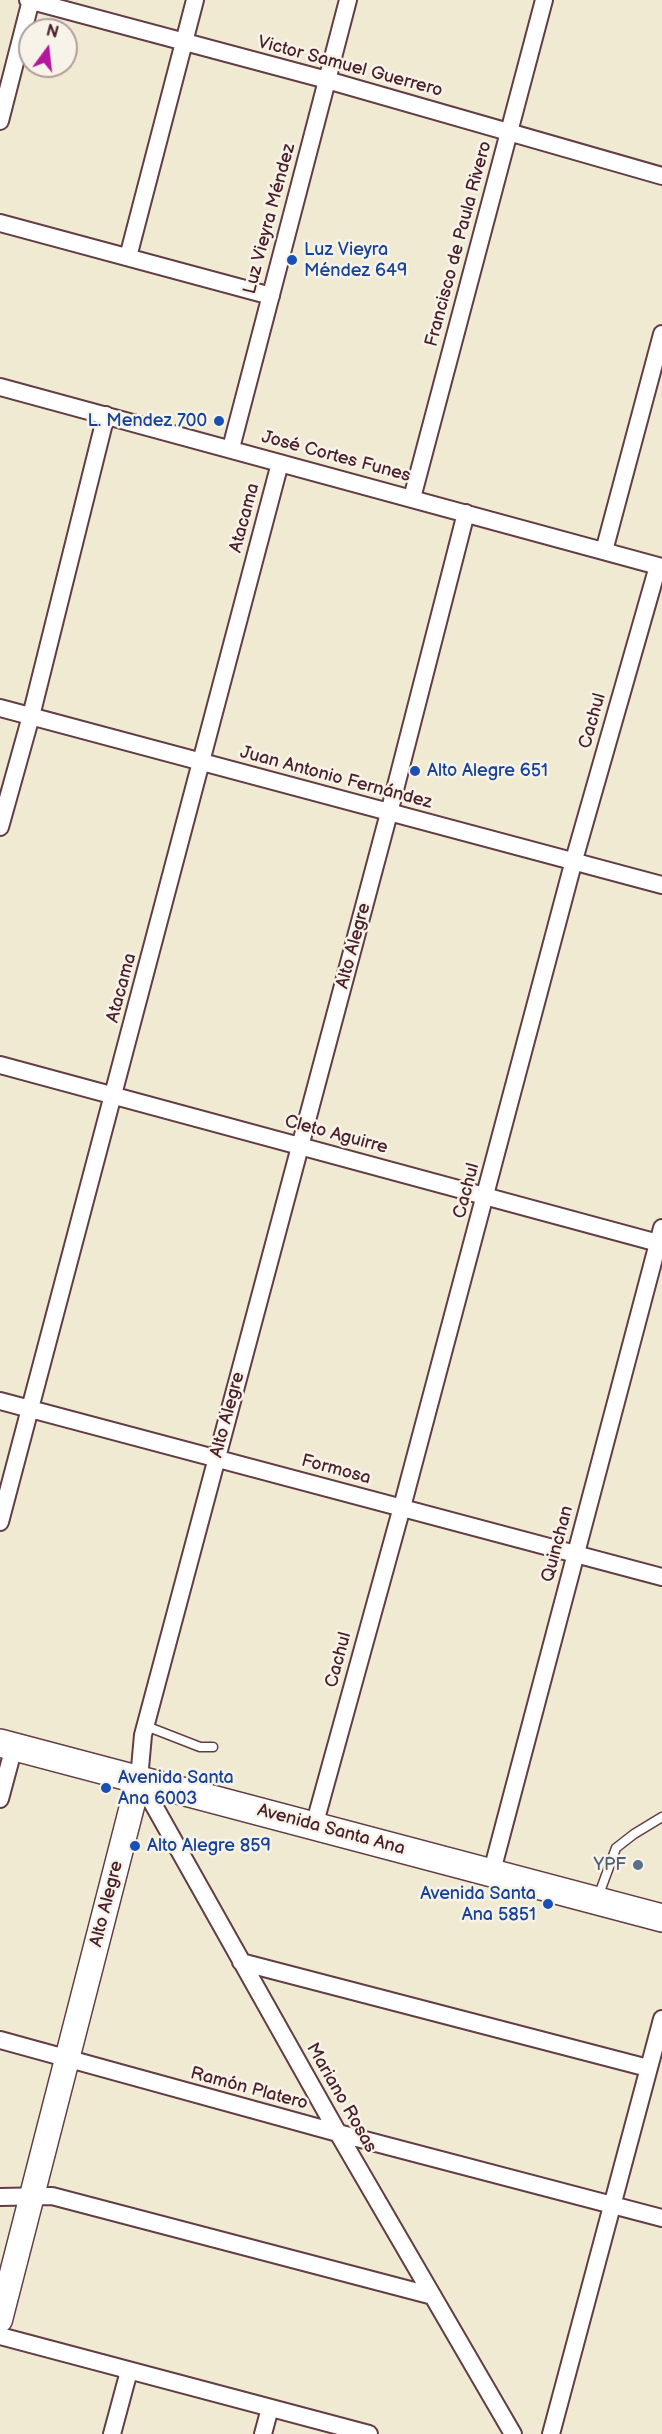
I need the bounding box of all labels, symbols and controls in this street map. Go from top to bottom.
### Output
north arrow [18,18,78,78]
text: N [44,21,61,43]
street label: Victor Samuel Guerrero [255,32,445,102]
street label: Francisco de Paula Rivero [421,139,497,349]
street label: Luz Vieyra Méndez [239,141,301,297]
place label: Luz Vieyra Méndez 649 [304,239,407,282]
marker: Luz Vieyra Méndez 649 [285,253,299,267]
place label: L. Mendez 700 [87,410,207,432]
marker: L. Mendez 700 [212,414,226,428]
street label: José Cortes Funes [259,427,413,487]
street label: Atacama [225,481,265,555]
street label: Cachul [575,691,611,751]
street label: Juan Antonio Fernández [238,742,434,814]
place label: Alto Alegre 651 [427,760,548,782]
marker: Alto Alegre 651 [408,764,422,778]
street label: Alto Alegre [332,901,376,991]
street label: Atacama [102,951,142,1025]
street label: Cleto Aguirre [282,1111,390,1159]
street label: Cachul [449,1161,485,1221]
street label: Alto Alegre [206,1370,250,1460]
street label: Formosa [299,1450,373,1490]
street label: Quinchan [537,1503,579,1585]
street label: Cachul [321,1630,357,1690]
place label: Avenida Santa Ana 6003 [118,1767,234,1810]
marker: Avenida Santa Ana 6003 [99,1781,113,1795]
street label: Avenida Santa Ana [255,1800,407,1860]
place label: Alto Alegre 859 [147,1835,271,1857]
marker: Alto Alegre 859 [128,1839,142,1853]
place label: YPF [593,1854,626,1876]
marker: YPF [631,1858,645,1872]
street label: Alto Alegre [86,1859,128,1949]
place label: Avenida Santa Ana 5851 [420,1883,536,1926]
marker: Avenida Santa Ana 5851 [541,1897,555,1911]
street label: Mariano Rosas [301,2039,381,2157]
street label: Ramón Platero [188,2063,310,2115]

